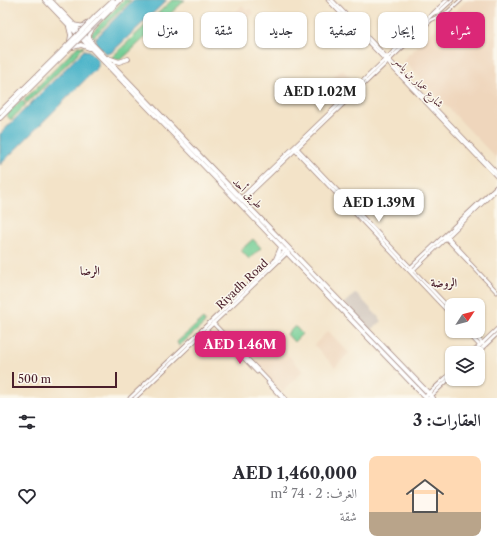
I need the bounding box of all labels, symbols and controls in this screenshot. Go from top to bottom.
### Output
chip: منزل [143,12,193,48]
chip: شقة [201,12,247,48]
chip: جديد [255,12,307,48]
chip: تصفية [315,12,370,48]
chip: إيجار [378,12,428,48]
chip: شراء [436,12,485,48]
street label: شارع عمار بن ياسر [388,53,447,112]
pin: AED 1.02M [274,78,366,112]
text: AED 1.02M [283,83,357,99]
street label: طريق أحد [229,174,267,212]
pin: AED 1.39M [333,189,425,223]
text: AED 1.39M [343,194,415,210]
street label: Riyadh Road [213,256,271,312]
district label: الرضا [80,263,100,278]
district label: الروضة [431,275,458,290]
north arrow [445,298,485,338]
map controls [445,298,485,386]
pin: AED 1.46M [194,331,286,365]
text: AED 1.46M [204,336,276,352]
button: layers [445,346,485,386]
scale bar [12,370,117,389]
text: 500 m [18,372,51,386]
text: العقارات: 3 [413,410,481,430]
icon: filters [16,411,38,433]
text: AED 1,460,000 [232,463,357,483]
icon: home [401,472,449,520]
icon: heart [16,485,38,507]
text: الغرف: 2 · 74 m² [270,485,357,501]
text: شقة [340,508,357,524]

